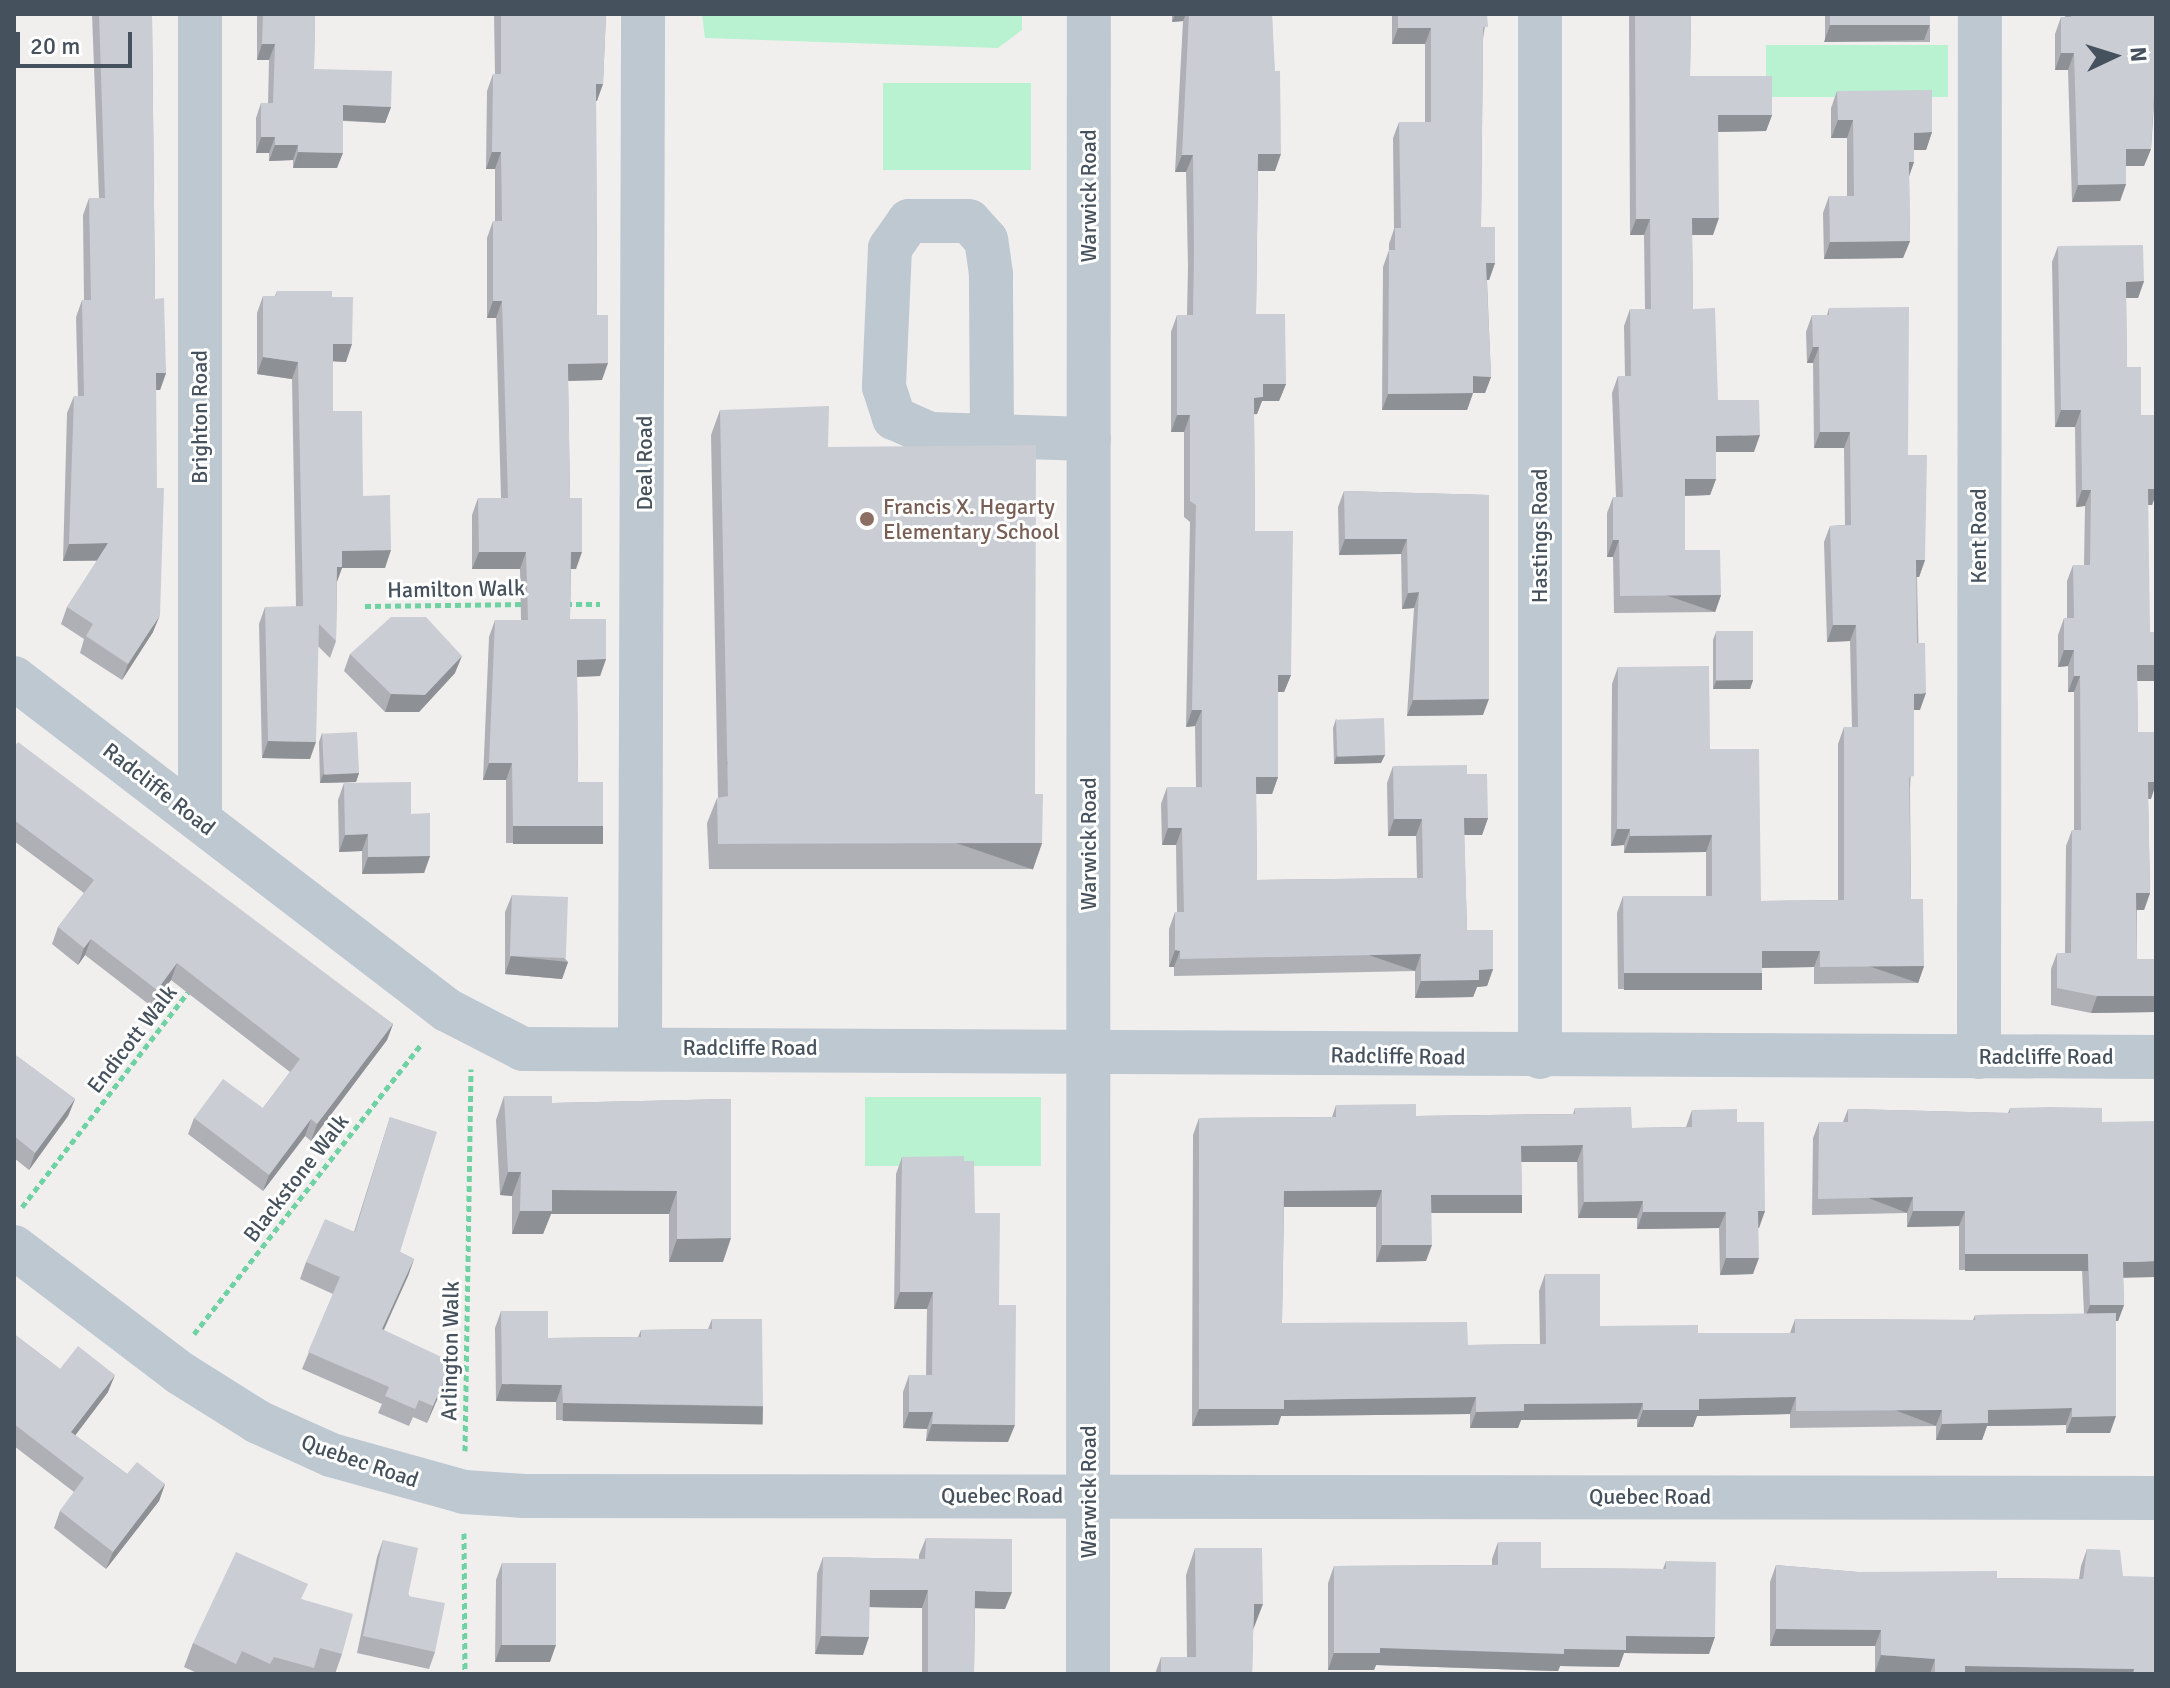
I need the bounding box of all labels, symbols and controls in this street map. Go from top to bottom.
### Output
scale bar [20,16,136,66]
north arrow [2074,16,2154,96]
text: 20 m [30,31,80,61]
text: N [2124,46,2152,63]
street label: Warwick Road [1076,129,1102,263]
street label: Brighton Road [187,350,213,484]
street label: Deal Road [632,416,658,510]
street label: Hastings Road [1527,469,1553,603]
street label: Kent Road [1966,488,1992,584]
place label: Francis X. Hegarty Elementary School [883,493,1060,544]
marker: Francis X. Hegarty Elementary School [858,510,876,528]
street label: Hamilton Walk [387,575,525,603]
street label: Radcliffe Road [98,737,220,841]
street label: Warwick Road [1076,777,1102,911]
street label: Endicott Walk [81,980,183,1098]
street label: Radcliffe Road [682,1035,818,1061]
street label: Radcliffe Road [1330,1042,1466,1070]
street label: Radcliffe Road [1978,1044,2114,1070]
street label: Blackstone Walk [238,1109,354,1247]
street label: Arlington Walk [436,1281,464,1421]
street label: Warwick Road [1076,1425,1102,1559]
street label: Quebec Road [298,1429,422,1493]
street label: Quebec Road [941,1483,1063,1509]
street label: Quebec Road [1589,1484,1711,1510]

